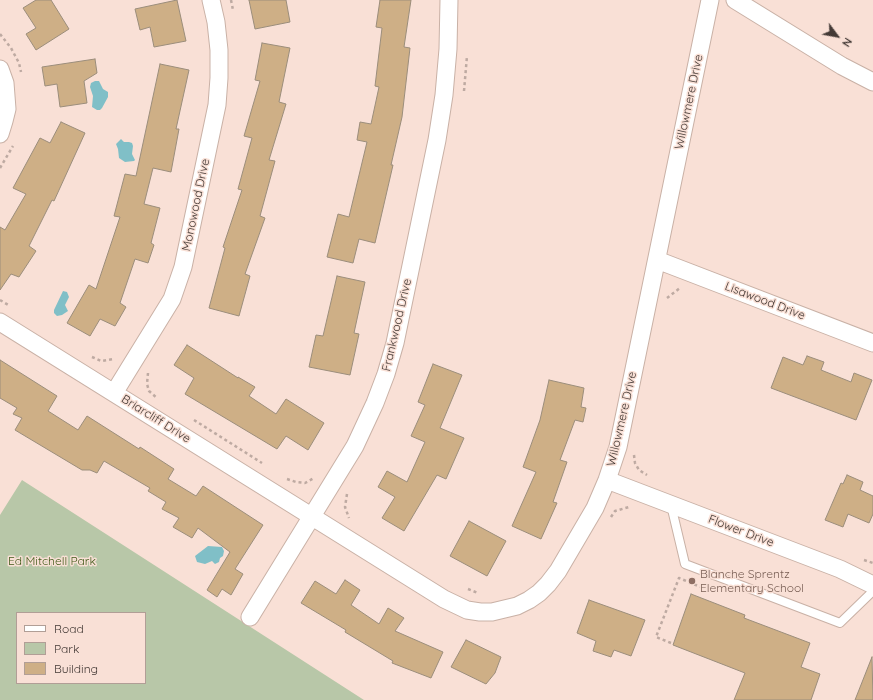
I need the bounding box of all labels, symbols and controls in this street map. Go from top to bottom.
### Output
north arrow [817,16,857,56]
text: N [839,35,855,50]
street label: Willowmere Drive [672,53,706,151]
street label: Monowood Drive [179,157,213,253]
street label: Frankwood Drive [379,277,415,373]
street label: Lisawood Drive [723,279,807,323]
street label: Willowmere Drive [604,370,640,468]
street label: Briarcliff Drive [119,392,193,446]
street label: Flower Drive [706,512,776,550]
park label: Ed Mitchell Park [8,554,96,568]
place label: Blanche Sprentz Elementary School [700,567,804,595]
marker: Blanche Sprentz Elementary School [687,576,697,586]
legend [16,612,146,684]
text: Road [54,621,84,636]
text: Park [54,641,79,656]
text: Building [54,661,98,676]

